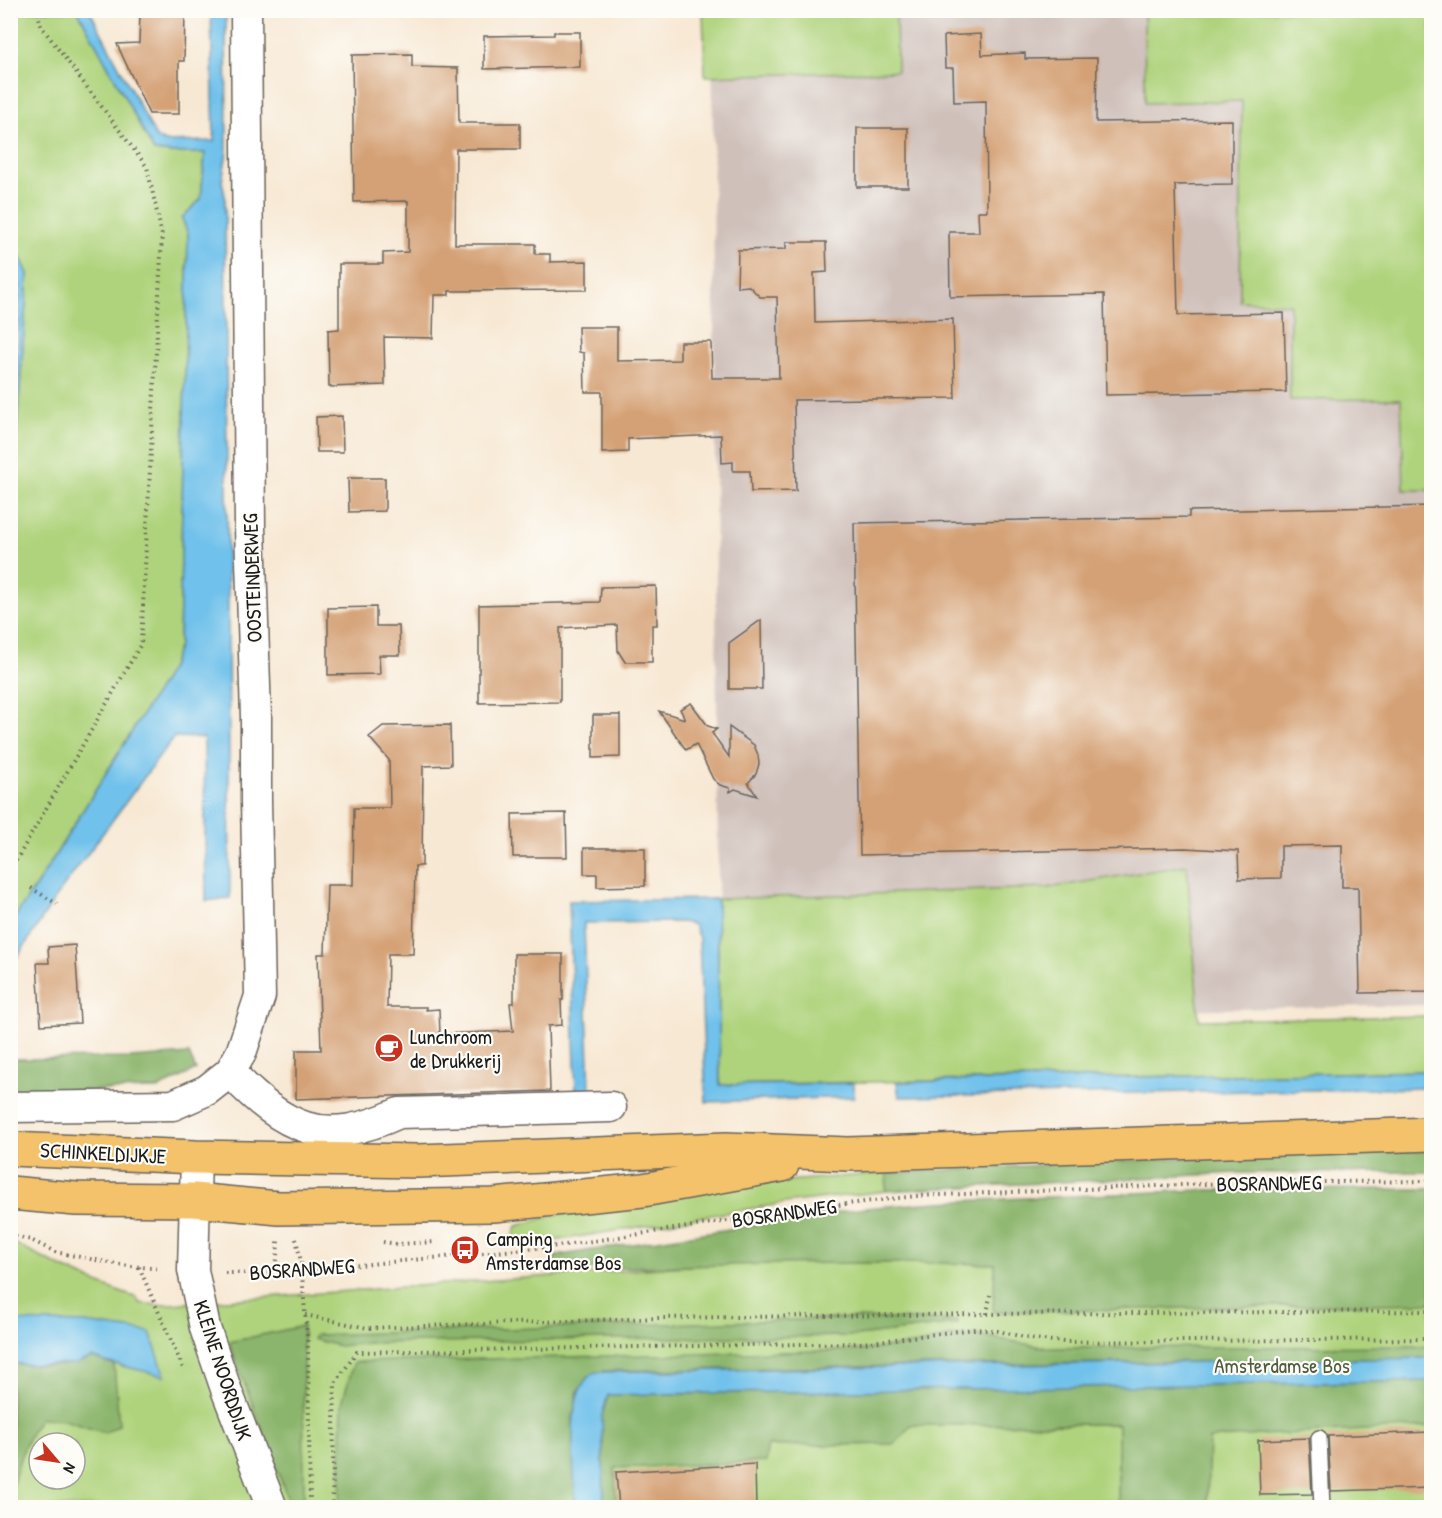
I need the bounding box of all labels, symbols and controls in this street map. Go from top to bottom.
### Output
street label: OOSTEINDERWEG [235,513,269,643]
place label: Lunchroom de Drukkerij [410,1022,501,1075]
cafe icon: Lunchroom de Drukkerij [373,1032,405,1064]
street label: SCHINKELDIJKJE [39,1135,167,1171]
street label: BOSRANDWEG [1216,1168,1322,1198]
street label: BOSRANDWEG [730,1191,838,1235]
place label: Camping Amsterdamse Bos [486,1224,621,1277]
bus stop icon: Camping Amsterdamse Bos [449,1234,481,1266]
street label: BOSRANDWEG [249,1251,355,1287]
street label: KLEINE NOORDDIJK [187,1296,259,1444]
park label: Amsterdamse Bos [1214,1351,1350,1380]
north arrow [27,1431,87,1491]
text: N [58,1459,82,1478]

